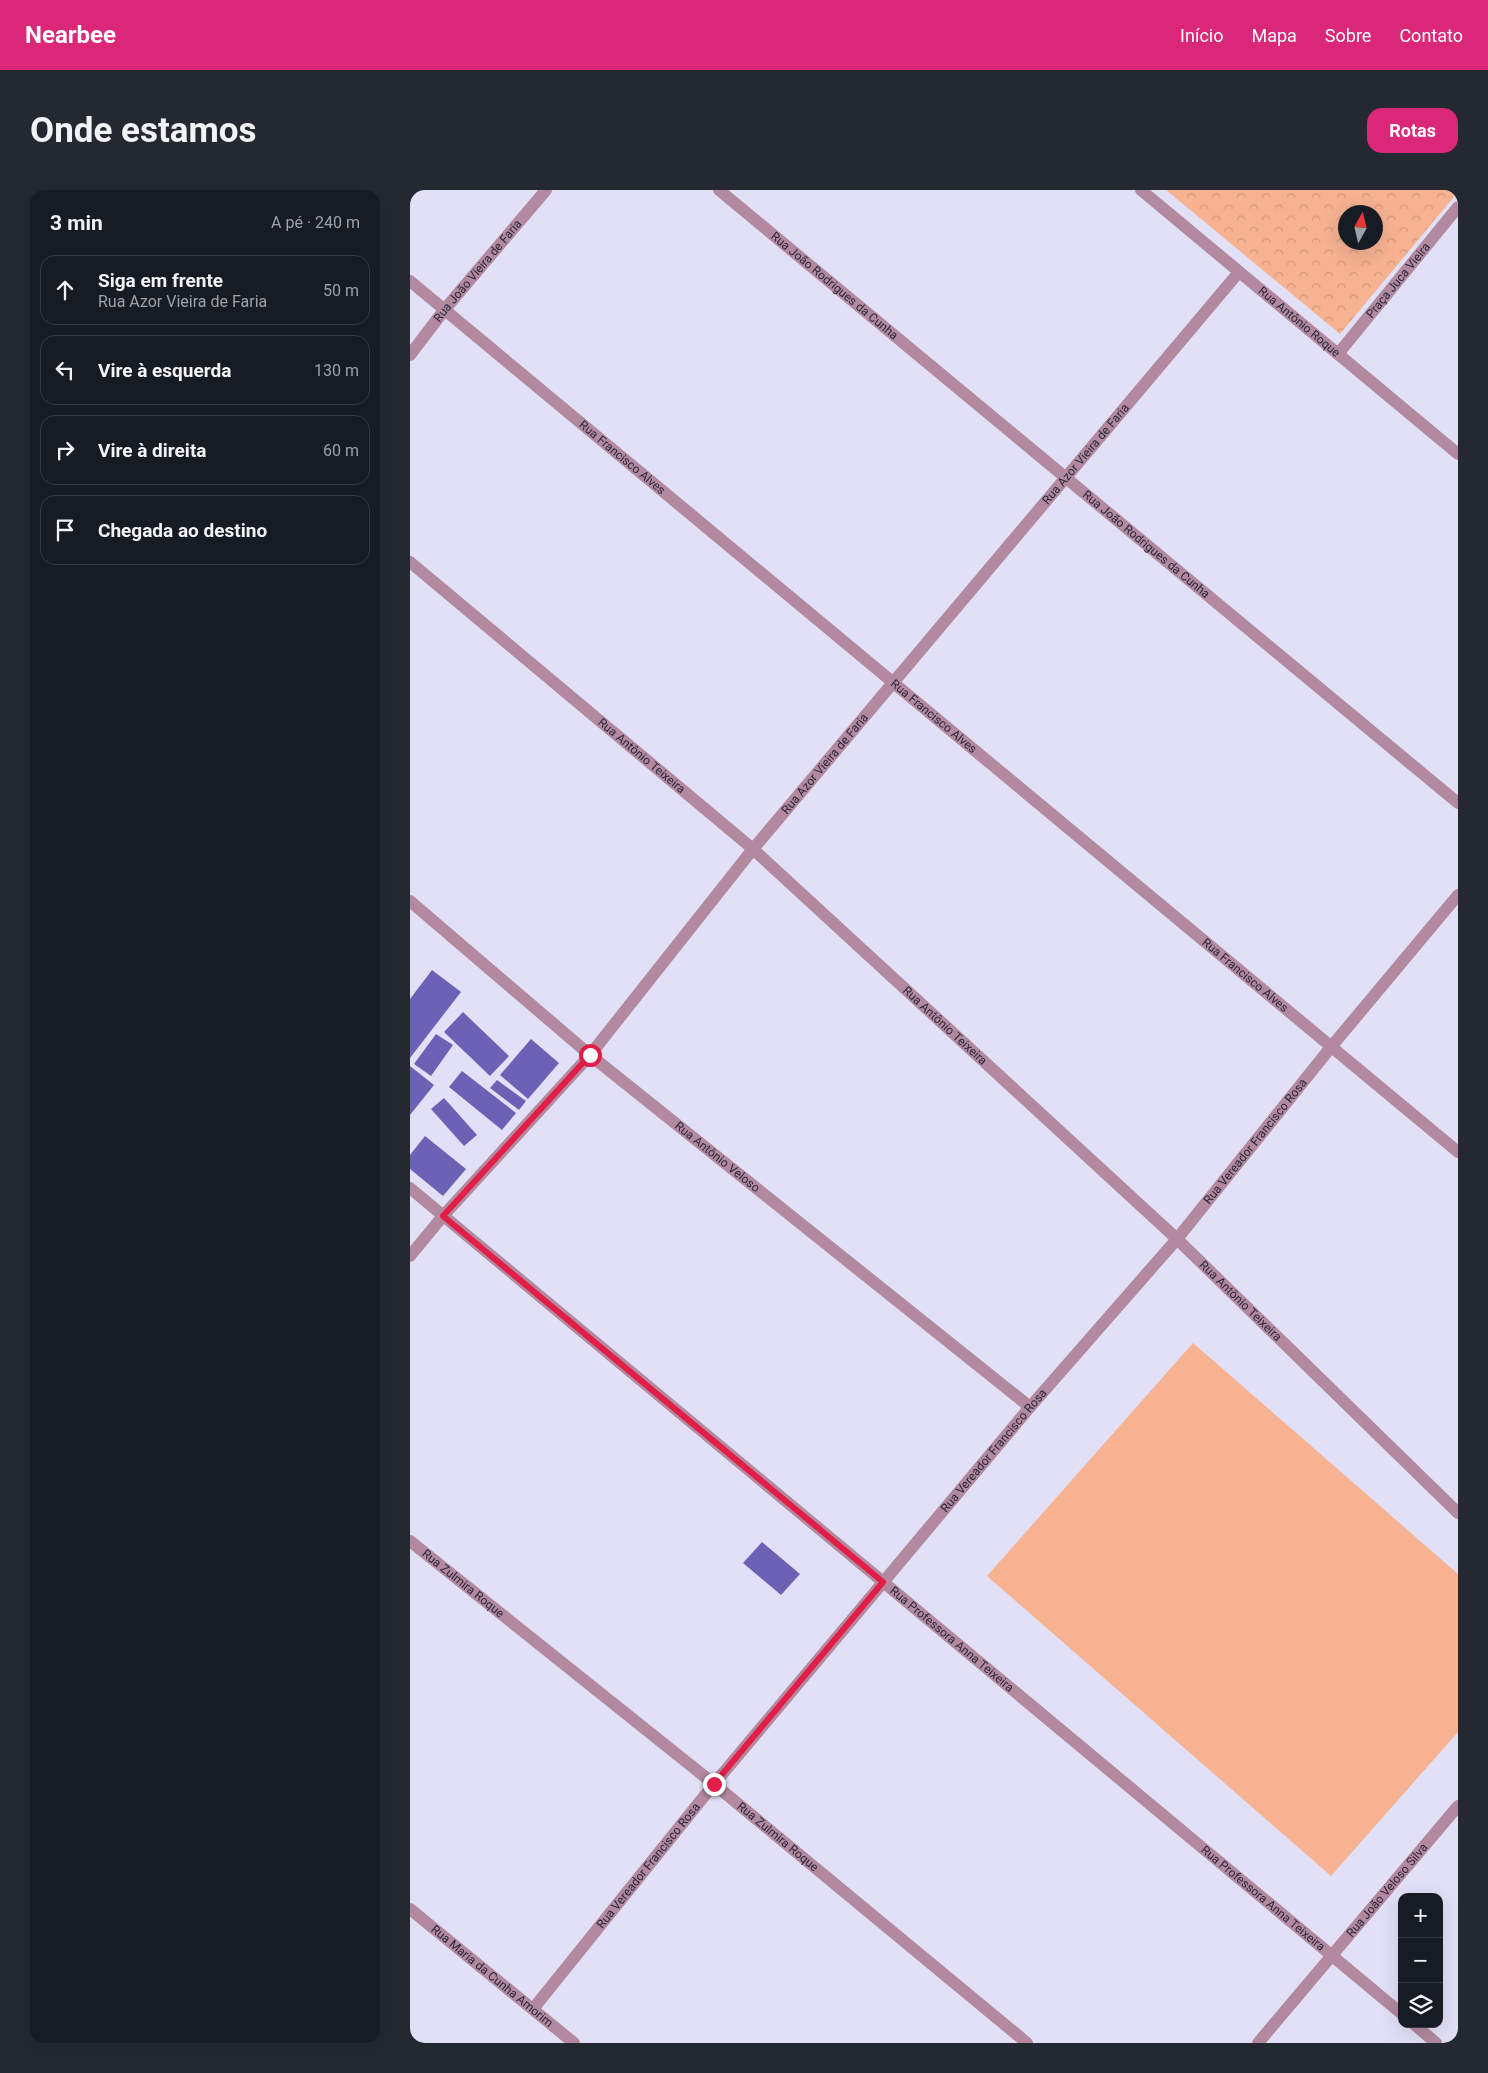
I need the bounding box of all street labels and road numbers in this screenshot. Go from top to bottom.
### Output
street label: Rua João Vieira de Faria [431,217,525,325]
street label: Rua João Rodrigues da Cunha [768,229,901,343]
street label: Praça Juca Vieira [1363,240,1433,321]
street label: Rua Antônio Roque [1256,284,1343,360]
street label: Rua Azor Vieira de Faria [1039,401,1132,507]
street label: Rua Francisco Alves [576,418,668,497]
street label: Rua João Rodrigues da Cunha [1080,488,1213,601]
street label: Rua Francisco Alves [888,676,980,756]
street label: Rua Azor Vieira de Faria [779,711,871,817]
street label: Rua Antônio Teixeira [595,715,688,796]
street label: Rua Francisco Alves [1199,935,1291,1015]
street label: Rua Antônio Teixeira [900,983,990,1068]
street label: Rua Vereador Francisco Rosa [1201,1076,1310,1207]
street label: Rua Antônio Veloso [672,1119,763,1195]
street label: Rua Antônio Teixeira [1197,1258,1284,1344]
street label: Rua Vereador Francisco Rosa [938,1386,1050,1515]
street label: Rua Zulmira Roque [419,1546,507,1620]
street label: Rua Professora Anna Teixeira [887,1584,1016,1695]
street label: Rua Zulmira Roque [734,1799,821,1874]
street label: Rua Vereador Francisco Rosa [594,1800,703,1931]
street label: Rua João Veloso Silva [1344,1840,1430,1940]
street label: Rua Professora Anna Teixeira [1198,1843,1328,1954]
street label: Rua Maria da Cunha Amorim [428,1922,556,2030]

